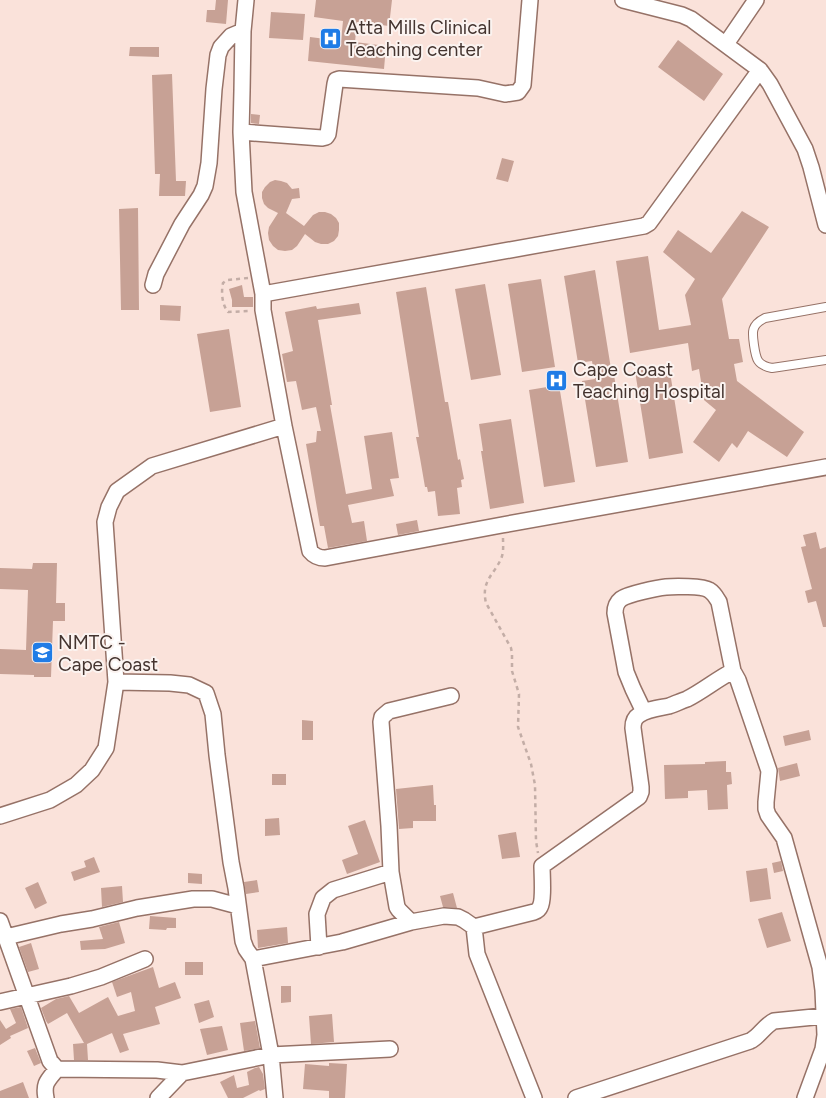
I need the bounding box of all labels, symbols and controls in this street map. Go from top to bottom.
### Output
place label: Atta Mills Clinical Teaching center [346,16,491,61]
hospital icon: Atta Mills Clinical Teaching center [318,26,342,50]
place label: Cape Coast Teaching Hospital [573,358,725,403]
hospital icon: Cape Coast Teaching Hospital [545,368,569,392]
place label: NMTC - Cape Coast [58,631,158,676]
school or university icon: NMTC - Cape Coast [30,641,54,665]

